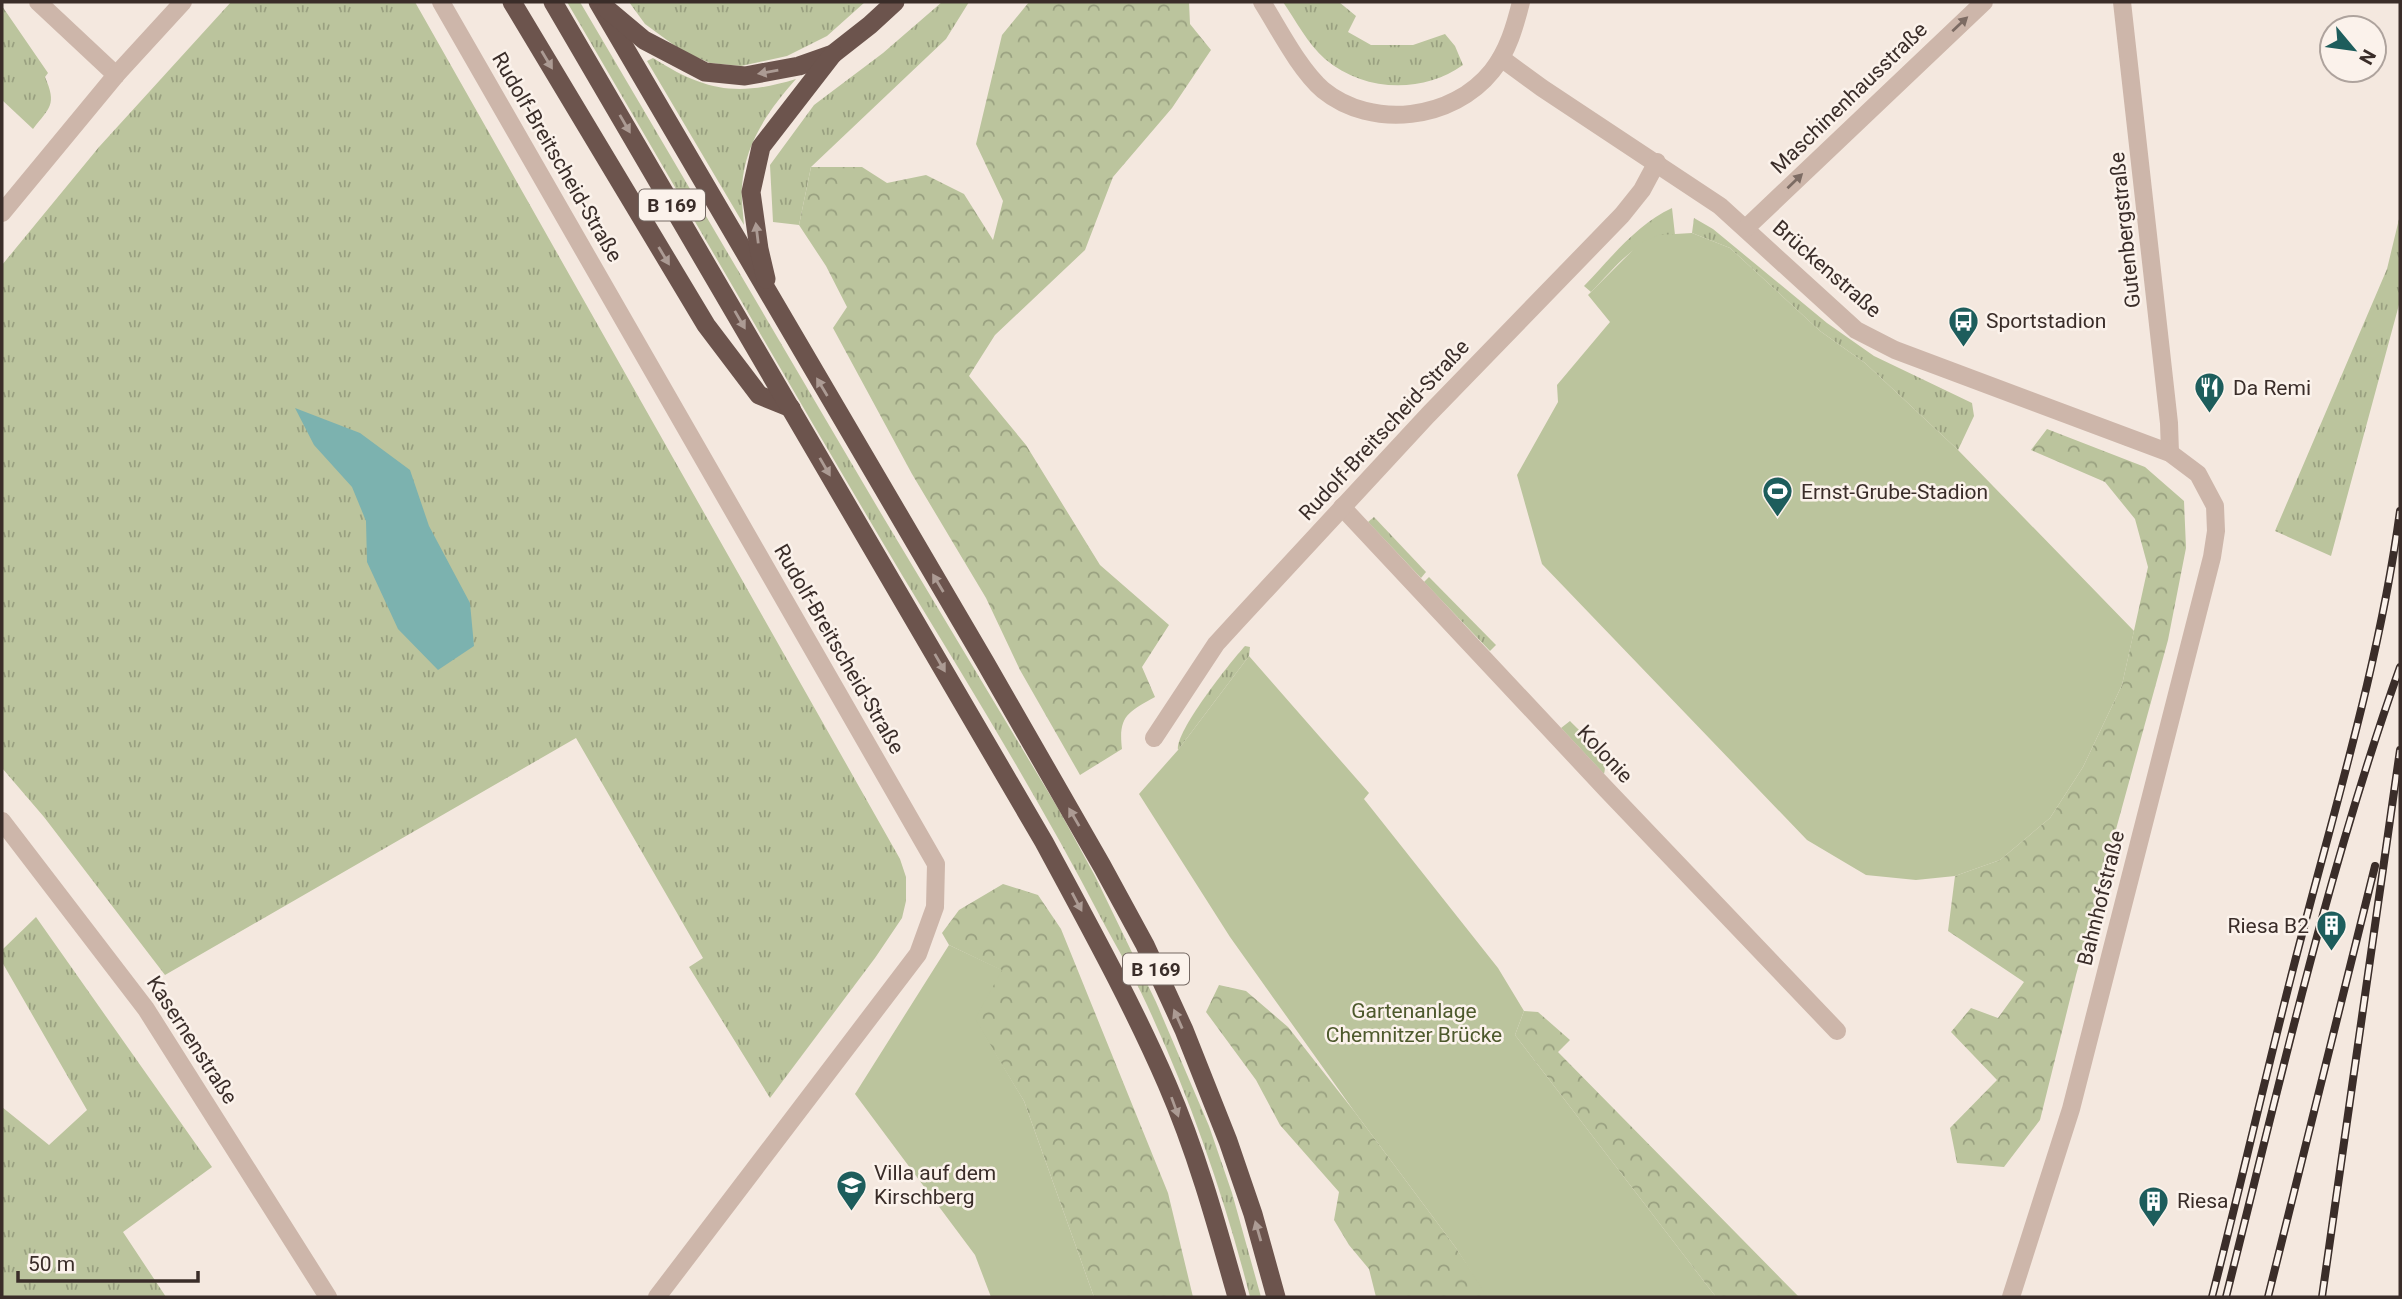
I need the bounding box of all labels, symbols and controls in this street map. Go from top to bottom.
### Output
north arrow [2318,14,2388,84]
street label: Maschinenhausstraße [1766,17,1932,179]
one-way arrow [1951,17,1968,33]
text: N [2354,46,2381,68]
street label: Rudolf-Breitscheid-Straße [487,48,627,266]
one-way arrow [541,51,554,70]
one-way arrow [757,67,779,78]
one-way arrow [619,114,631,134]
street label: Gutenbergstraße [2105,151,2145,309]
one-way arrow [1786,174,1803,190]
road number: B 169 [639,190,705,220]
street label: Brückenstraße [1768,216,1886,322]
one-way arrow [751,222,762,244]
one-way arrow [658,246,671,265]
bus stop icon: Sportstadion [1946,304,1980,348]
place label: Sportstadion [1986,309,2106,333]
one-way arrow [734,311,746,330]
street label: Rudolf-Breitscheid-Straße [1294,335,1474,525]
restaurant icon: Da Remi [2193,371,2227,415]
place label: Da Remi [2233,376,2311,400]
one-way arrow [816,377,828,396]
one-way arrow [819,457,831,476]
sports icon: Ernst-Grube-Stadion [1761,475,1795,519]
place label: Ernst-Grube-Stadion [1801,480,1988,504]
street label: Rudolf-Breitscheid-Straße [769,540,909,758]
one-way arrow [932,573,944,592]
one-way arrow [933,654,946,673]
street label: Kolonie [1572,720,1638,788]
one-way arrow [1068,807,1080,826]
street label: Bahnhofstraße [2073,828,2129,968]
one-way arrow [1071,892,1082,912]
building icon: Riesa B2 [2315,909,2349,953]
place label: Riesa B2 [2227,914,2309,938]
road number: B 169 [1123,953,1189,984]
street label: Kasernenstraße [142,972,242,1108]
park label: Gartenanlage Chemnitzer Brücke [1326,999,1502,1047]
one-way arrow [1172,1008,1183,1029]
one-way arrow [1170,1096,1181,1117]
place label: Villa auf dem Kirschberg [874,1161,996,1209]
school or university icon: Villa auf dem Kirschberg [834,1168,868,1212]
building icon: Riesa [2137,1184,2171,1228]
place label: Riesa [2177,1189,2228,1213]
one-way arrow [1253,1221,1263,1242]
scale bar [18,1240,198,1284]
text: 50 m [28,1252,75,1276]

